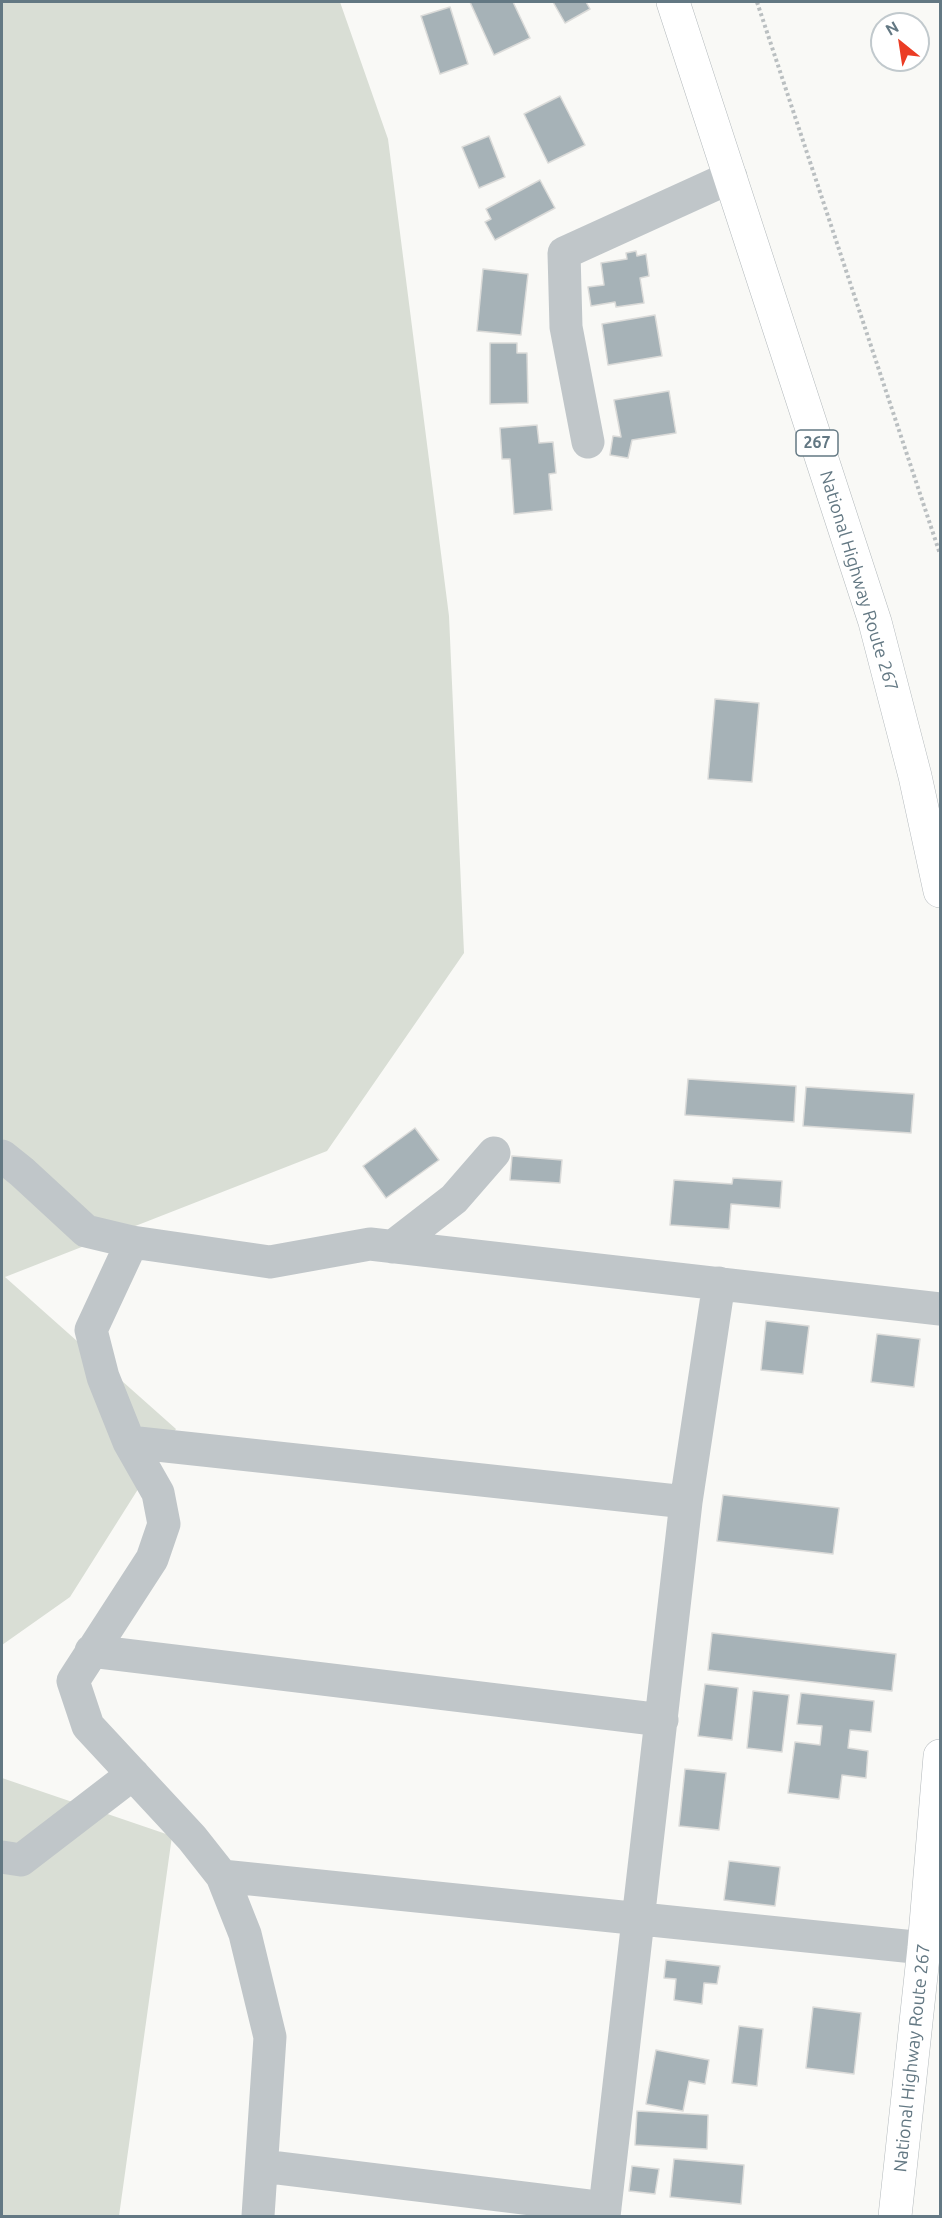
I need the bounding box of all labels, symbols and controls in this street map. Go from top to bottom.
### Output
north arrow [870,12,930,72]
text: N [882,17,902,39]
road number: 267 [796,430,838,456]
street label: National Highway Route 267 [815,468,903,694]
street label: National Highway Route 267 [889,1943,935,2173]

